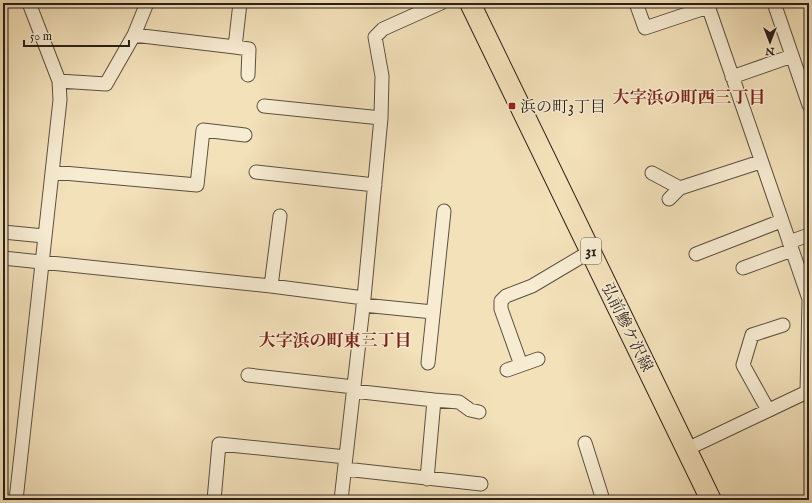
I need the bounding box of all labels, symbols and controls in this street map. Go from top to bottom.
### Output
scale bar [24,22,129,48]
north arrow [750,22,790,62]
text: 50 m [30,29,52,44]
text: N [765,44,776,58]
district label: 大字浜の町西三丁目 [613,88,766,109]
place label: 浜の町3丁目 [520,98,606,118]
marker: 浜の町3丁目 [507,101,517,111]
road number: 31 [581,238,601,264]
street label: 弘前鰺ケ沢線 [596,280,656,375]
district label: 大字浜の町東三丁目 [259,331,412,352]

